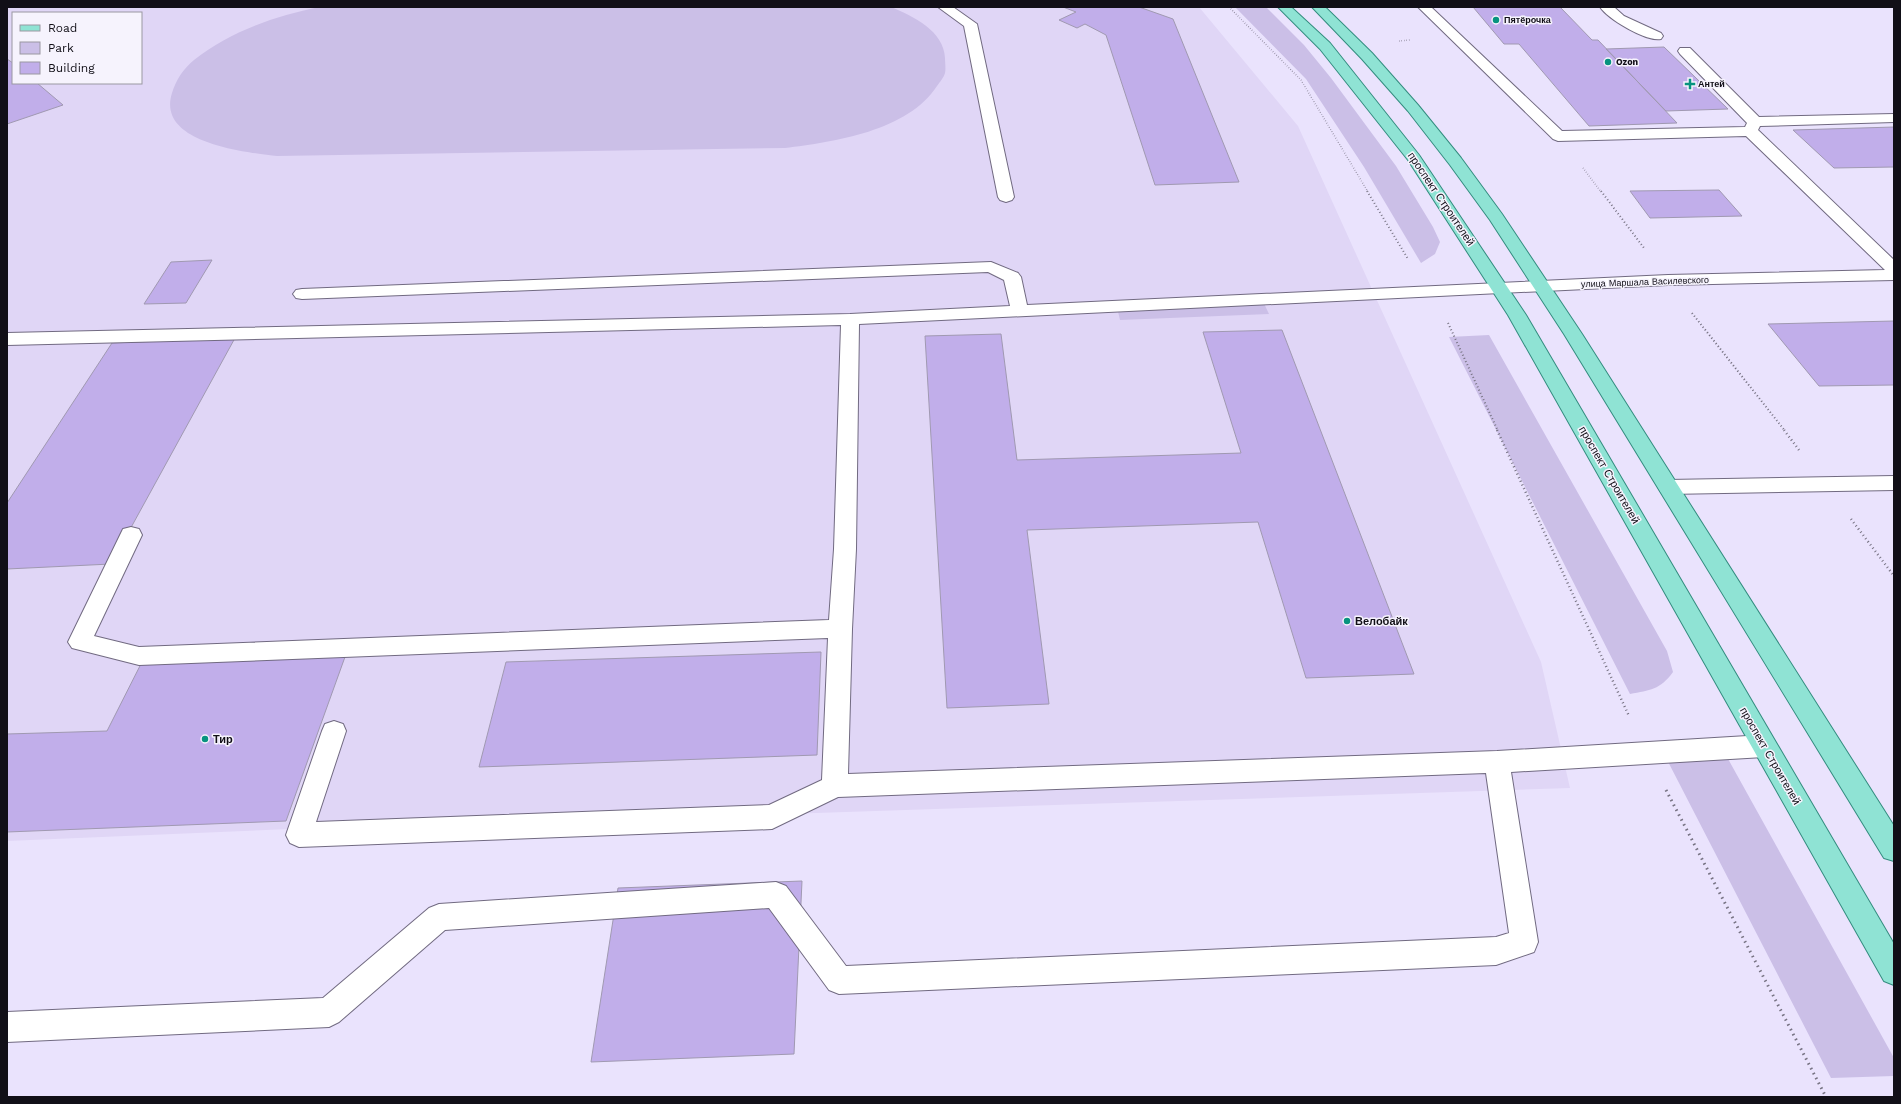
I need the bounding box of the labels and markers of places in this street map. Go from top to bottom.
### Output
marker: Пятёрочка [1491,15,1501,25]
place label: Пятёрочка [1504,15,1552,25]
marker: Ozon [1603,57,1613,67]
place label: Ozon [1616,57,1639,67]
marker: Антей [1685,79,1695,89]
place label: Антей [1698,79,1725,89]
place label: Велобайк [1355,615,1408,628]
marker: Велобайк [1342,616,1352,626]
place label: Тир [213,733,233,746]
marker: Тир [200,734,210,744]

